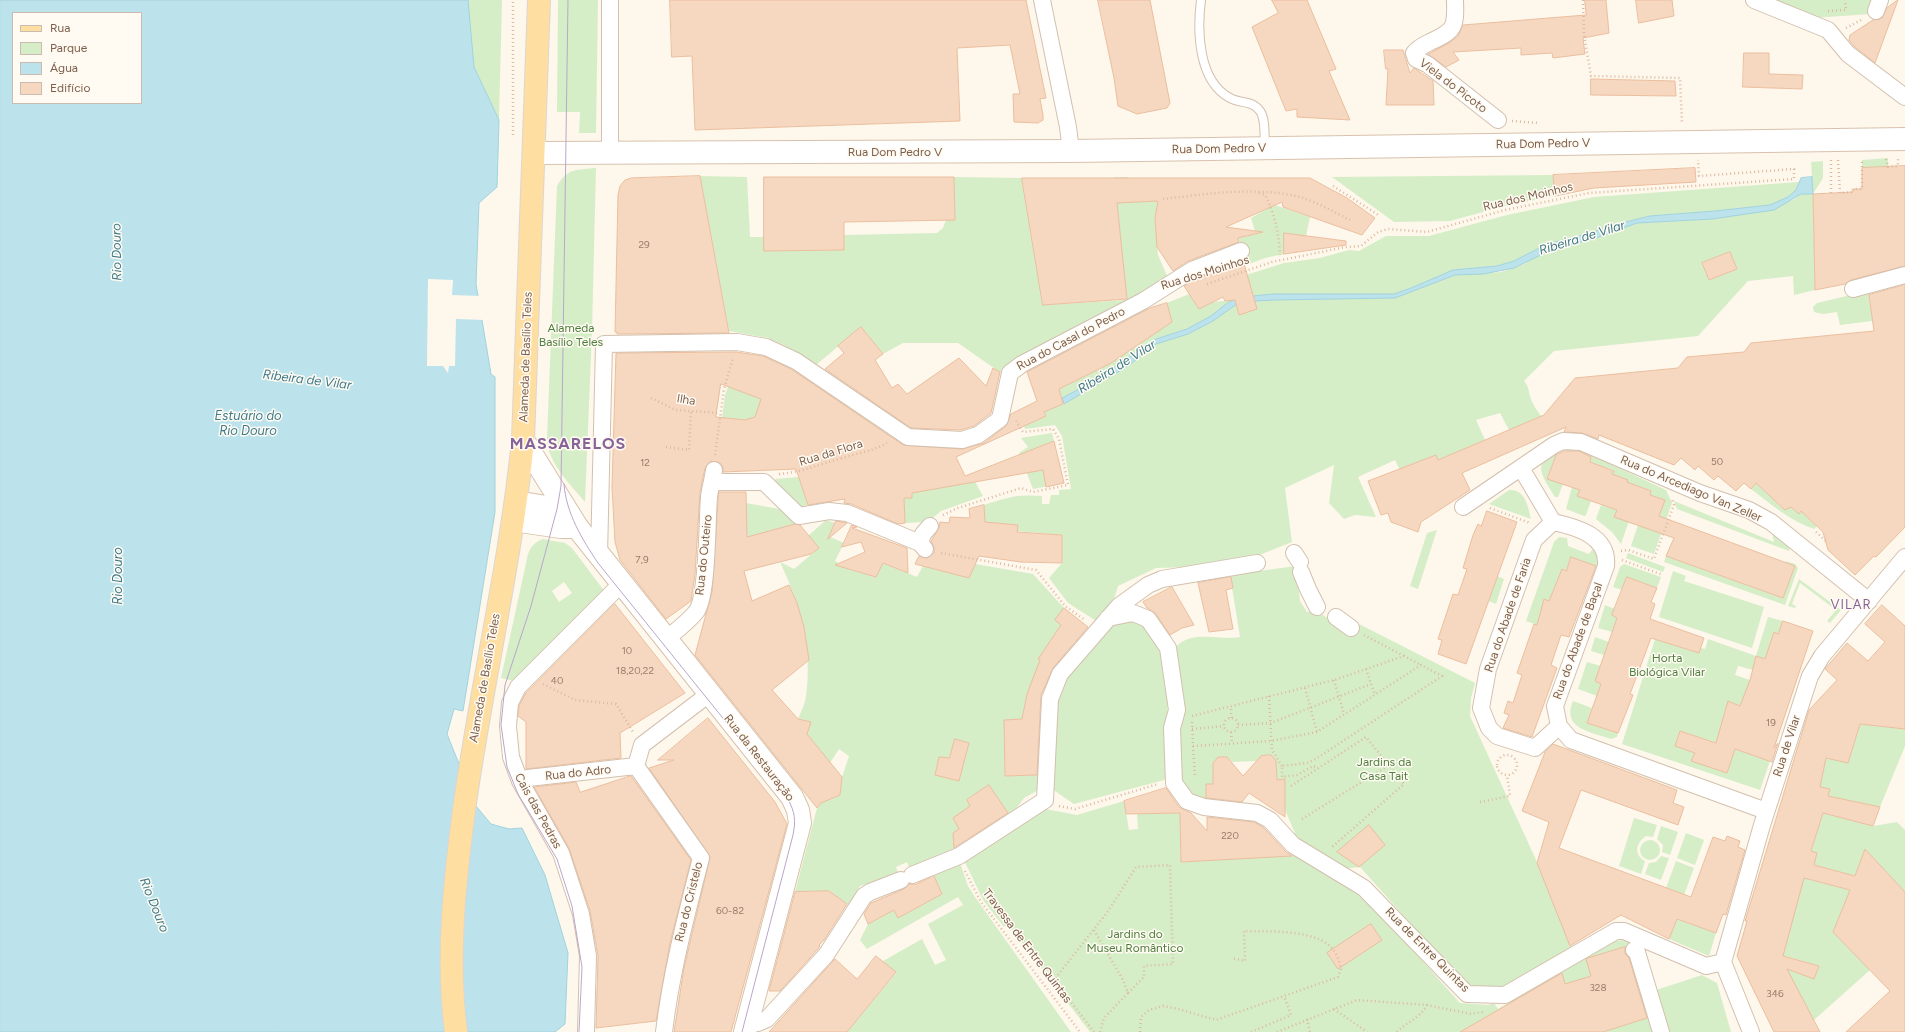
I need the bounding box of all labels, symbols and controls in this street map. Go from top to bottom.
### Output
legend [12,12,142,104]
text: Rua [50,21,70,35]
text: Parque [50,41,87,55]
street label: Viela do Picoto [1416,56,1490,116]
text: Água [50,61,78,75]
text: Edifício [50,81,90,95]
street label: Rua Dom Pedro V [1496,136,1590,152]
street label: Rua Dom Pedro V [1172,141,1266,157]
street label: Rua Dom Pedro V [848,145,942,159]
street label: Rua dos Moinhos [1482,180,1574,214]
water label: Ribeira de Vilar [1537,218,1627,258]
water label: Rio Douro [109,223,125,281]
house number: 29 [638,239,650,251]
street label: Rua dos Moinhos [1159,253,1251,293]
street label: Alameda de Basílio Teles [517,291,535,423]
street label: Rua do Casal do Pedro [1014,304,1128,374]
park label: Alameda Basílio Teles [539,321,603,349]
water label: Ribeira de Vilar [1075,337,1159,397]
water label: Ribeira de Vilar [262,367,352,393]
street label: Ilha [676,391,696,409]
water label: Estuário do Rio Douro [214,408,282,439]
district label: MASSARELOS [510,434,626,454]
street label: Rua da Flora [797,437,865,469]
street label: Rua do Arcediago Van Zeller [1618,453,1764,525]
house number: 50 [1711,456,1723,468]
house number: 12 [640,457,650,469]
street label: Rua do Outeiro [693,514,715,596]
water label: Rio Douro [110,547,126,605]
house number: 7,9 [635,554,649,566]
street label: Rua do Abade de Faria [1482,556,1534,674]
street label: Rua do Abade de Baçal [1550,581,1606,701]
district label: VILAR [1830,597,1872,613]
street label: Alameda de Basílio Teles [467,612,503,744]
house number: 10 [622,645,632,657]
park label: Horta Biológica Vilar [1629,651,1705,679]
house number: 18,20,22 [616,665,654,677]
house number: 40 [551,675,563,687]
street label: Rua da Restauração [721,712,797,804]
street label: Rua de Vilar [1770,713,1804,779]
house number: 19 [1766,717,1776,729]
park label: Jardins da Casa Tait [1357,755,1411,783]
street label: Rua do Adro [544,762,612,784]
street label: Cais das Pedras [511,771,565,851]
house number: 220 [1221,830,1239,842]
street label: Rua do Cristelo [672,860,706,944]
water label: Rio Douro [136,875,172,935]
street label: Travessa de Entre Quintas [979,886,1075,1006]
house number: 60-82 [716,905,744,917]
street label: Rua de Entre Quintas [1382,905,1472,995]
park label: Jardins do Museu Romântico [1087,927,1183,955]
house number: 328 [1589,982,1607,994]
house number: 346 [1766,988,1784,1000]

